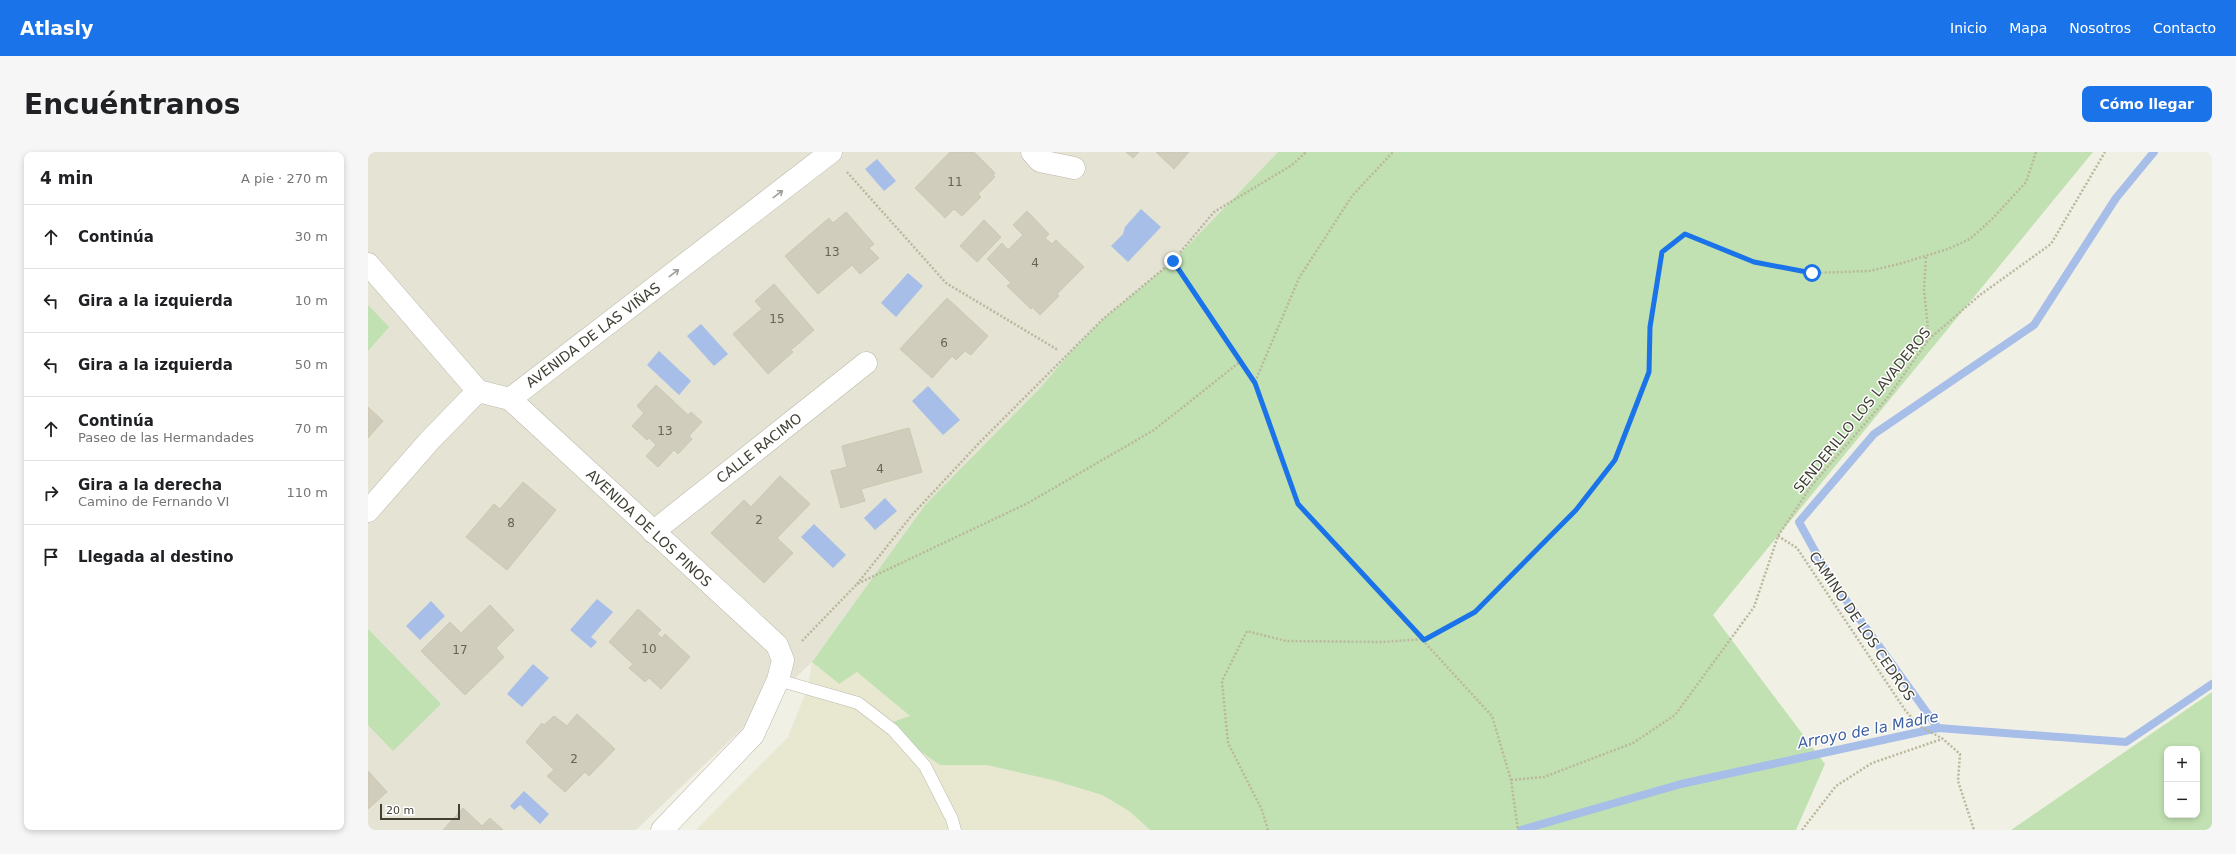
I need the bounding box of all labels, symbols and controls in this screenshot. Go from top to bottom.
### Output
text: Atlasly [20,17,93,39]
text: Inicio [1950,20,1987,36]
text: Mapa [2009,20,2047,36]
text: Nosotros [2069,20,2131,36]
text: Contacto [2153,20,2216,36]
button: Cómo llegar [2082,86,2212,122]
text: Encuéntranos [24,88,240,121]
text: 4 min [40,168,93,188]
text: A pie · 270 m [241,171,328,186]
house number: 11 [947,175,963,189]
one-way arrow [772,190,783,199]
icon: ahead [40,226,62,248]
text: Continúa [78,228,154,246]
text: 30 m [295,229,328,244]
house number: 13 [824,245,840,259]
route end [1164,252,1182,270]
house number: 4 [1031,256,1039,270]
route start [1803,264,1821,282]
one-way arrow [669,269,680,278]
street label: AVENIDA DE LAS VIÑAS [523,279,663,391]
icon: left [40,290,62,312]
text: Gira a la izquierda [78,292,233,310]
text: 10 m [295,293,328,308]
house number: 15 [769,312,785,326]
street label: SENDERILLO LOS LAVADEROS [1790,324,1934,496]
house number: 6 [940,336,948,350]
icon: left [40,354,62,376]
text: Gira a la izquierda [78,356,233,374]
text: 50 m [295,357,328,372]
street label: CALLE RACIMO [713,410,805,486]
text: Continúa [78,412,154,430]
icon: ahead [40,418,62,440]
text: 70 m [295,421,328,436]
house number: 13 [657,424,673,438]
text: Paseo de las Hermandades [78,430,254,445]
house number: 4 [876,462,884,476]
street label: AVENIDA DE LOS PINOS [583,466,715,590]
text: Gira a la derecha [78,476,222,494]
icon: right [40,482,62,504]
text: 110 m [286,485,328,500]
text: Camino de Fernando VI [78,494,229,509]
house number: 2 [755,513,763,527]
house number: 8 [507,516,515,530]
icon: arrive [40,546,62,568]
text: Llegada al destino [78,548,233,566]
street label: CAMINO DE LOS CEDROS [1806,548,1918,704]
house number: 10 [641,642,657,656]
house number: 17 [452,643,468,657]
water label: Arroyo de la Madre [1795,707,1940,753]
map controls [2164,746,2200,818]
button: + [2164,746,2200,782]
house number: 2 [570,752,578,766]
button: − [2164,782,2200,818]
scale bar [380,802,460,821]
text: 20 m [386,804,414,817]

